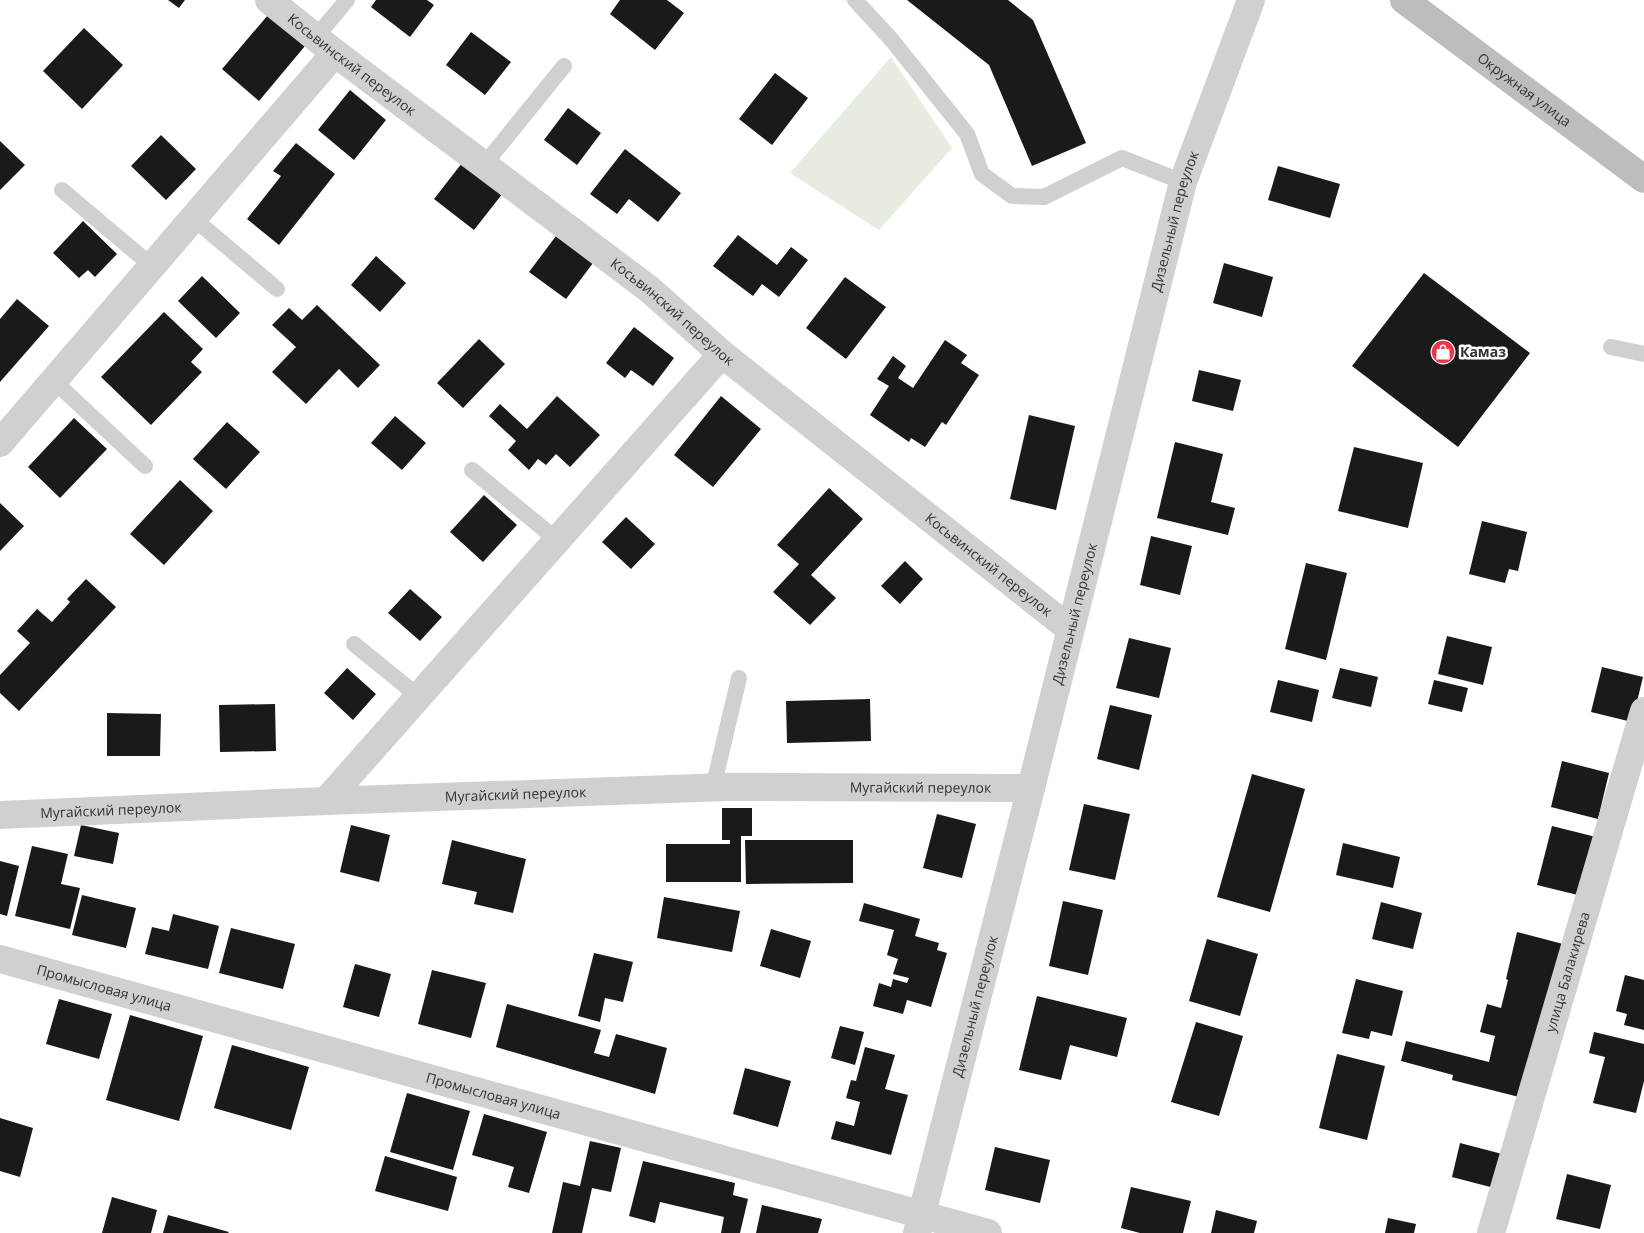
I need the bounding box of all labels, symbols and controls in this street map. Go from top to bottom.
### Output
street label: Косьвинский переулок [284,9,421,120]
street label: Окружная улица [1474,48,1575,131]
street label: Дизельный переулок [1146,147,1203,294]
street label: Косьвинский переулок [607,253,739,370]
shop icon: Камаз [1430,339,1456,365]
place label: Камаз [1460,342,1506,361]
street label: Косьвинский переулок [921,508,1057,621]
street label: Дизельный переулок [1047,540,1101,686]
street label: Мугайский переулок [850,777,992,797]
street label: Мугайский переулок [445,782,587,806]
street label: Мугайский переулок [40,797,183,822]
street label: улица Балакирева [1540,909,1594,1034]
street label: Дизельный переулок [947,933,1002,1079]
street label: Промысловая улица [35,960,174,1015]
street label: Промысловая улица [424,1068,563,1123]

